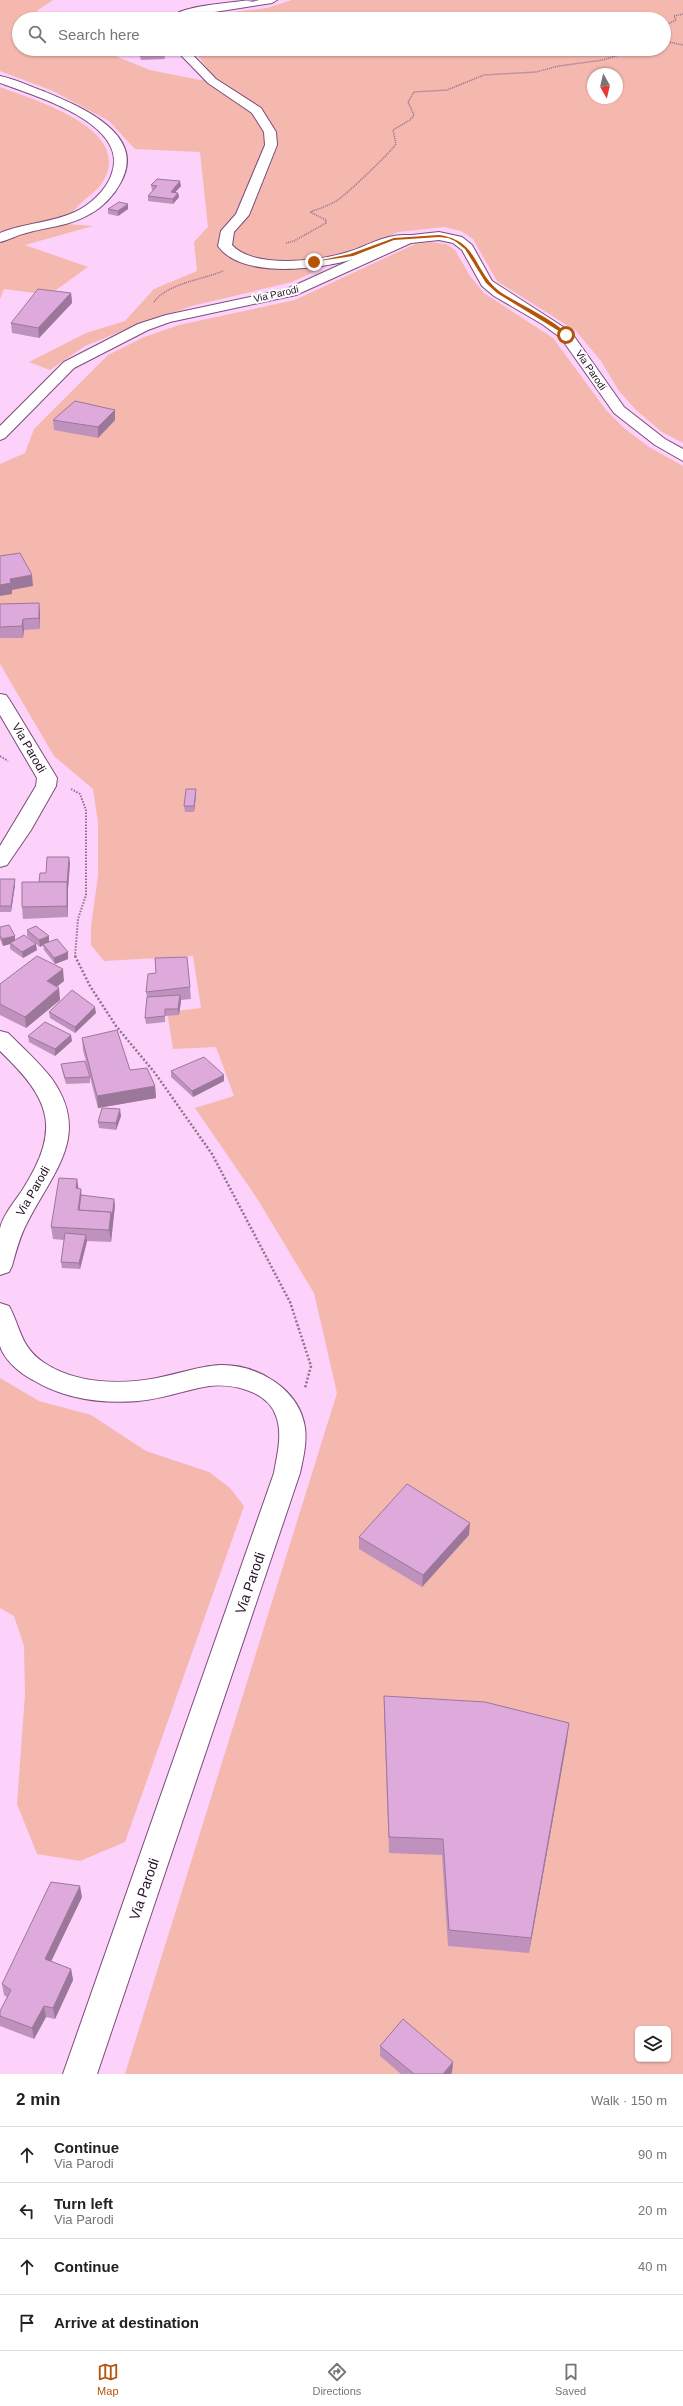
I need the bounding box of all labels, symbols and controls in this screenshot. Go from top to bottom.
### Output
search box [12,12,671,56]
icon: search [26,23,48,45]
text: Search here [58,26,140,43]
north arrow [587,68,623,104]
route end [305,253,323,271]
street label: Via Parodi [252,283,300,305]
route start [557,326,575,344]
street label: Via Parodi [574,348,608,392]
street label: Via Parodi [9,721,49,775]
street label: Via Parodi [13,1164,53,1218]
street label: Via Parodi [232,1550,268,1616]
street label: Via Parodi [126,1856,162,1922]
map controls [635,2026,671,2062]
button: layers [635,2026,671,2062]
text: 2 min [16,2090,60,2109]
text: Walk · 150 m [591,2093,667,2108]
text: Continue [54,2139,119,2156]
icon: ahead [16,2144,38,2166]
text: 90 m [638,2147,667,2162]
text: Via Parodi [54,2156,114,2171]
text: Turn left [54,2195,113,2212]
icon: left [16,2200,38,2222]
text: 20 m [638,2203,667,2218]
text: Via Parodi [54,2212,114,2227]
icon: ahead [16,2256,38,2278]
text: Continue [54,2258,119,2275]
text: 40 m [638,2259,667,2274]
icon: arrive [16,2312,38,2334]
text: Arrive at destination [54,2314,199,2331]
tab: Map [97,2361,119,2397]
tab: Directions [312,2361,361,2397]
tab: Saved [555,2361,586,2397]

